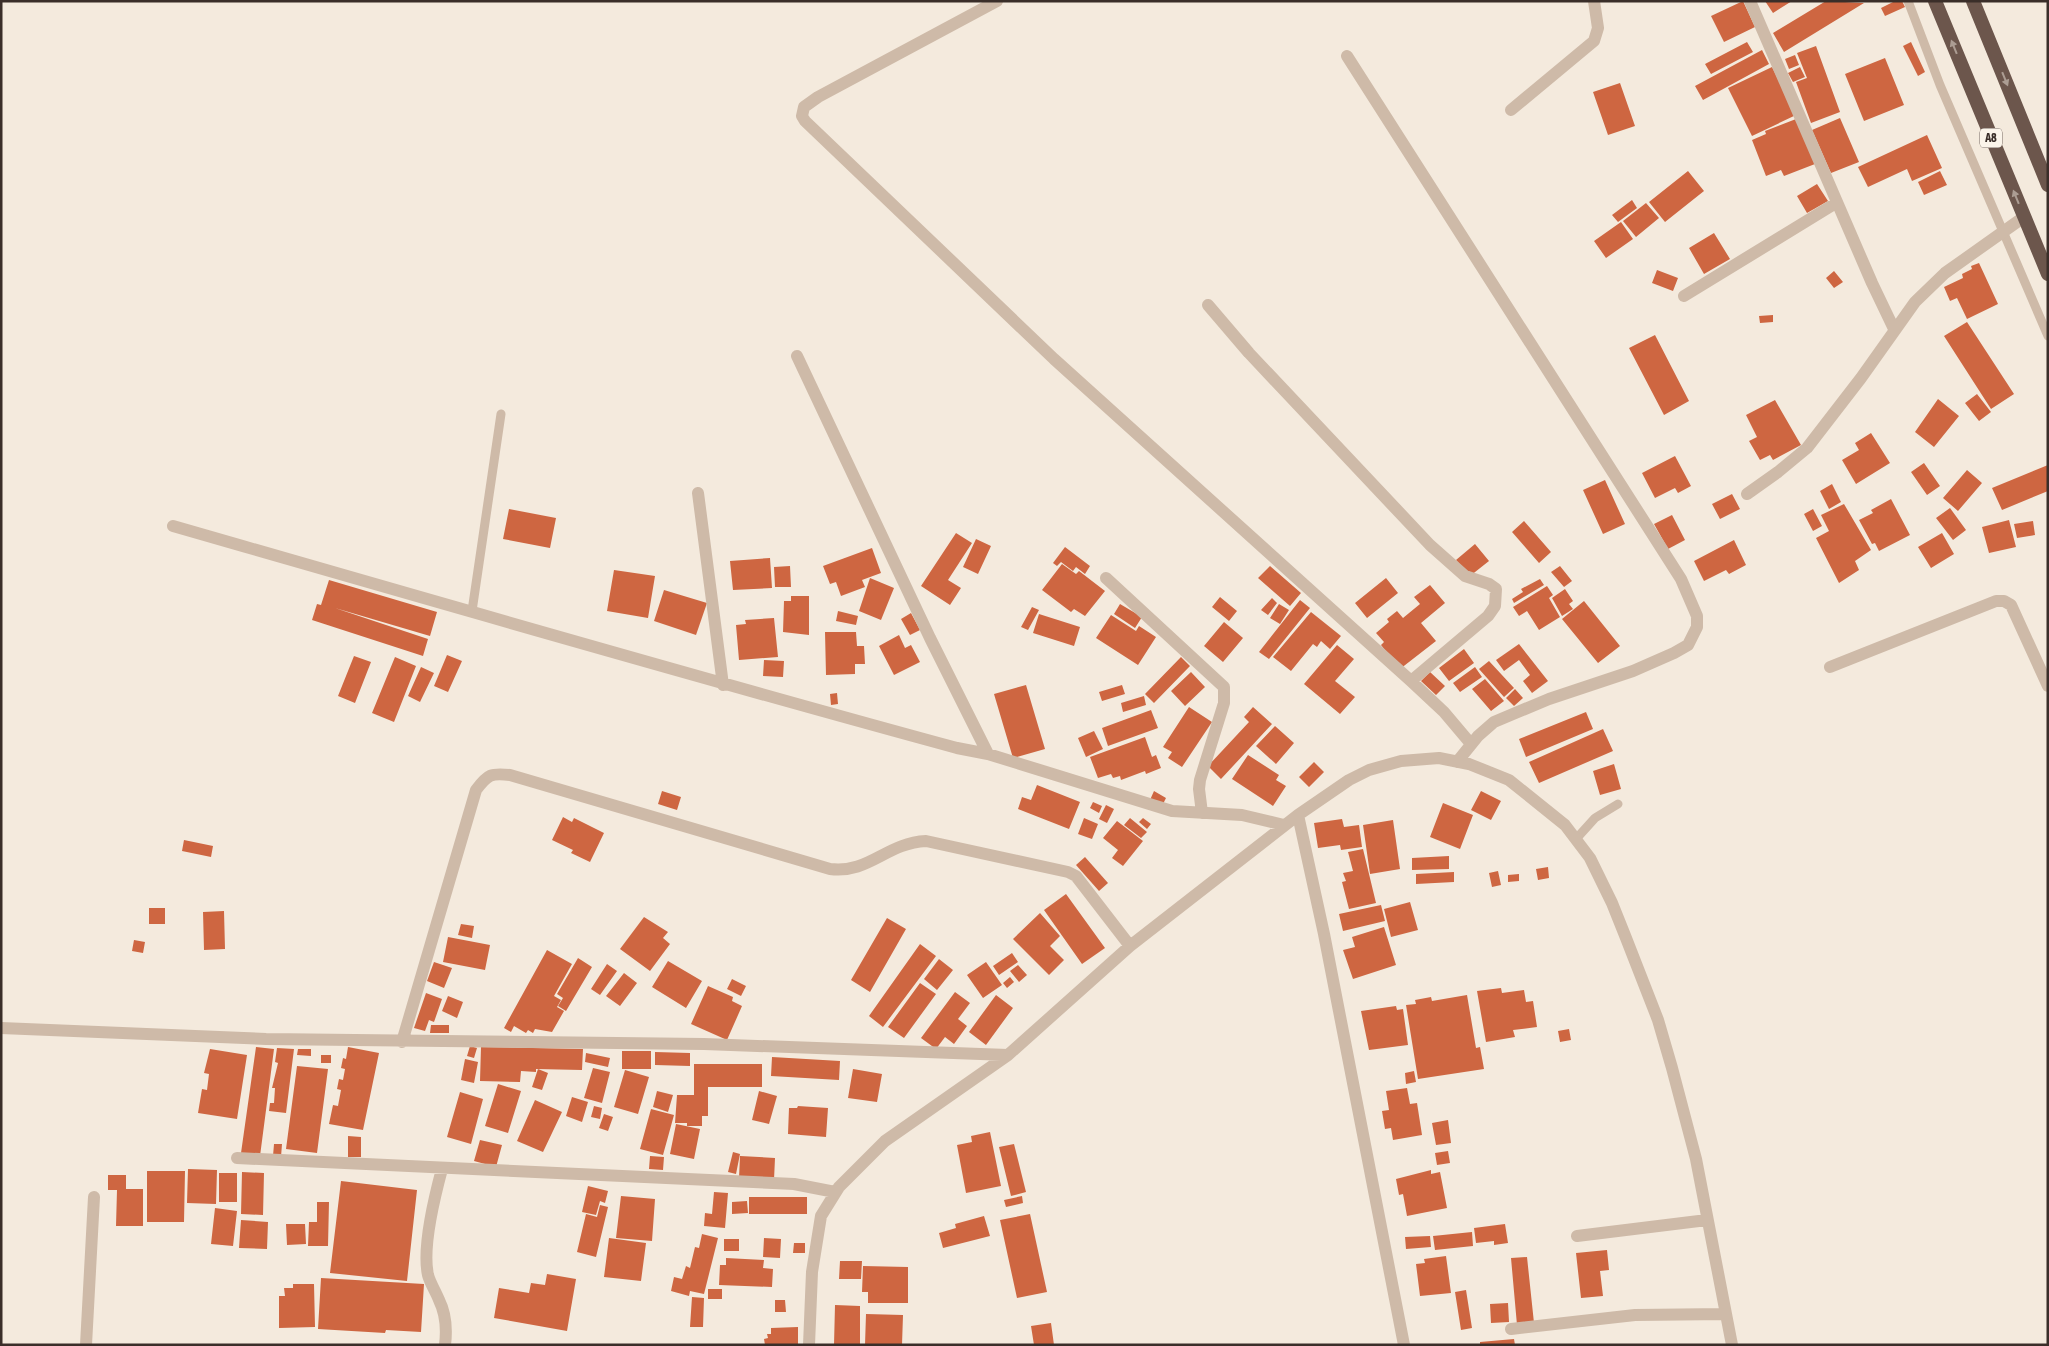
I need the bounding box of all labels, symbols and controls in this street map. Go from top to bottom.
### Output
one-way arrow [1949,40,1957,54]
one-way arrow [2001,72,2009,86]
road number: A8 [1980,128,2002,148]
one-way arrow [2011,190,2019,204]

